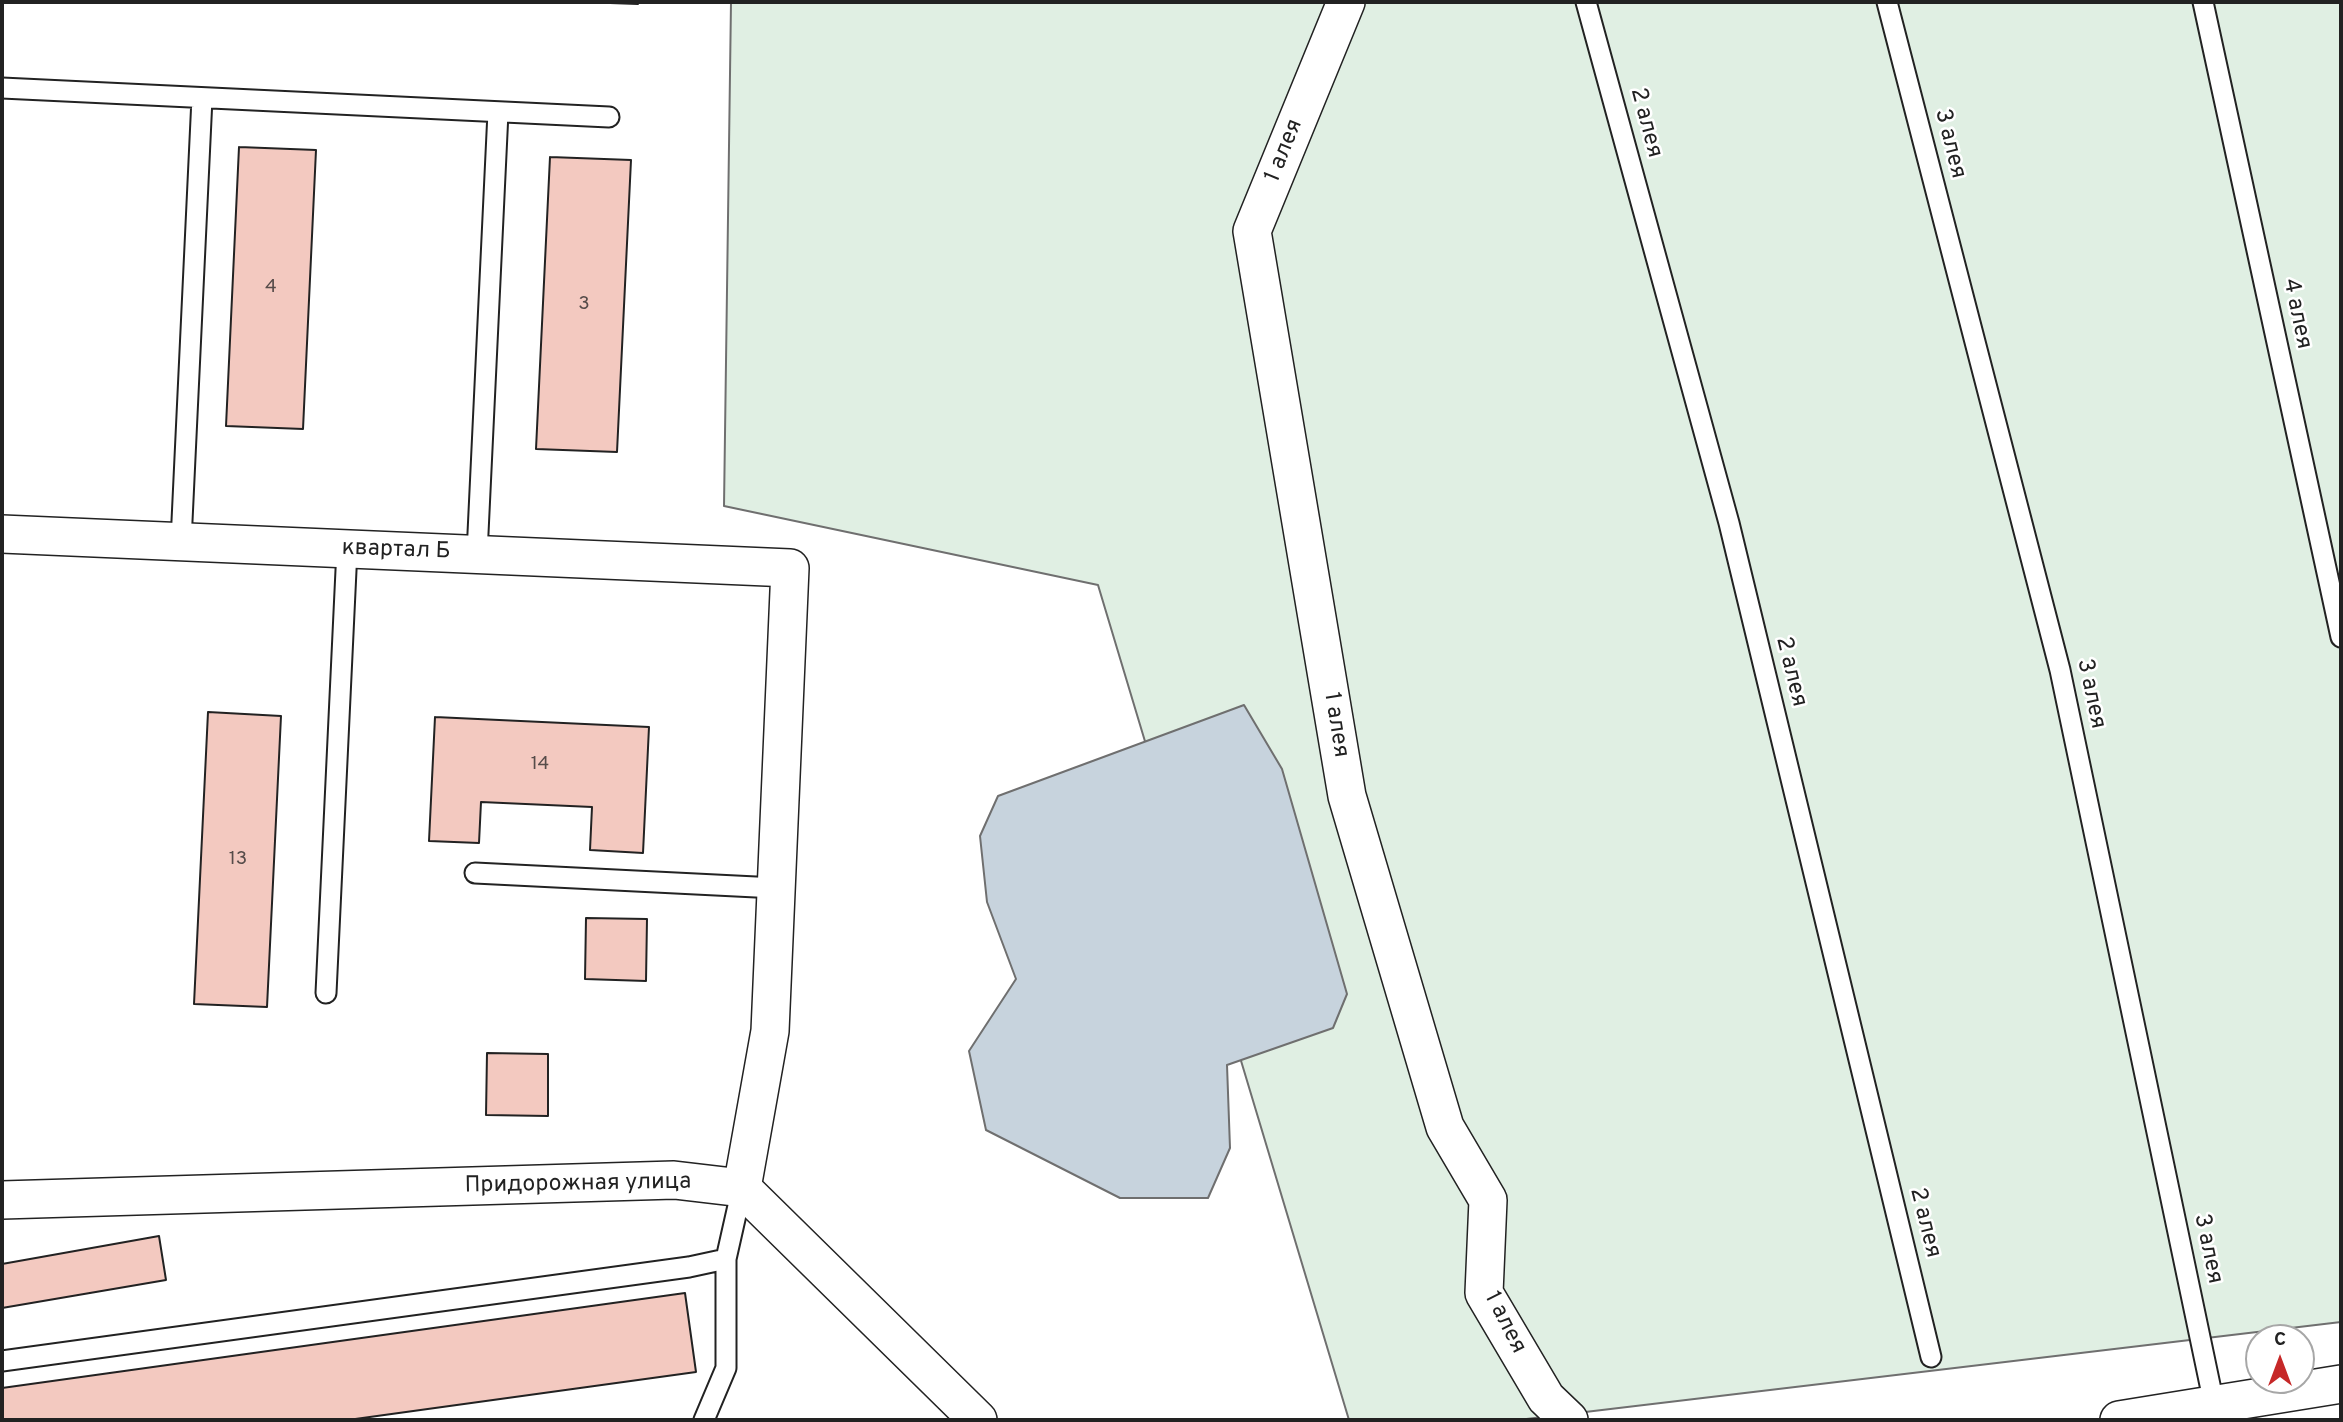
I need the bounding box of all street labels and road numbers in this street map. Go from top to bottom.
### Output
street label: 2 алея [1622,85,1668,161]
street label: 3 алея [1927,106,1971,182]
street label: 1 алея [1260,115,1310,187]
street label: 4 алея [2275,276,2317,352]
street label: квартал Б [341,535,451,567]
street label: 2 алея [1768,634,1812,710]
street label: 3 алея [2069,656,2111,732]
street label: 1 алея [1316,690,1354,760]
street label: Придорожная улица [464,1169,692,1201]
street label: 2 алея [1902,1185,1946,1261]
street label: 3 алея [2186,1211,2228,1287]
street label: 1 алея [1477,1287,1531,1359]

